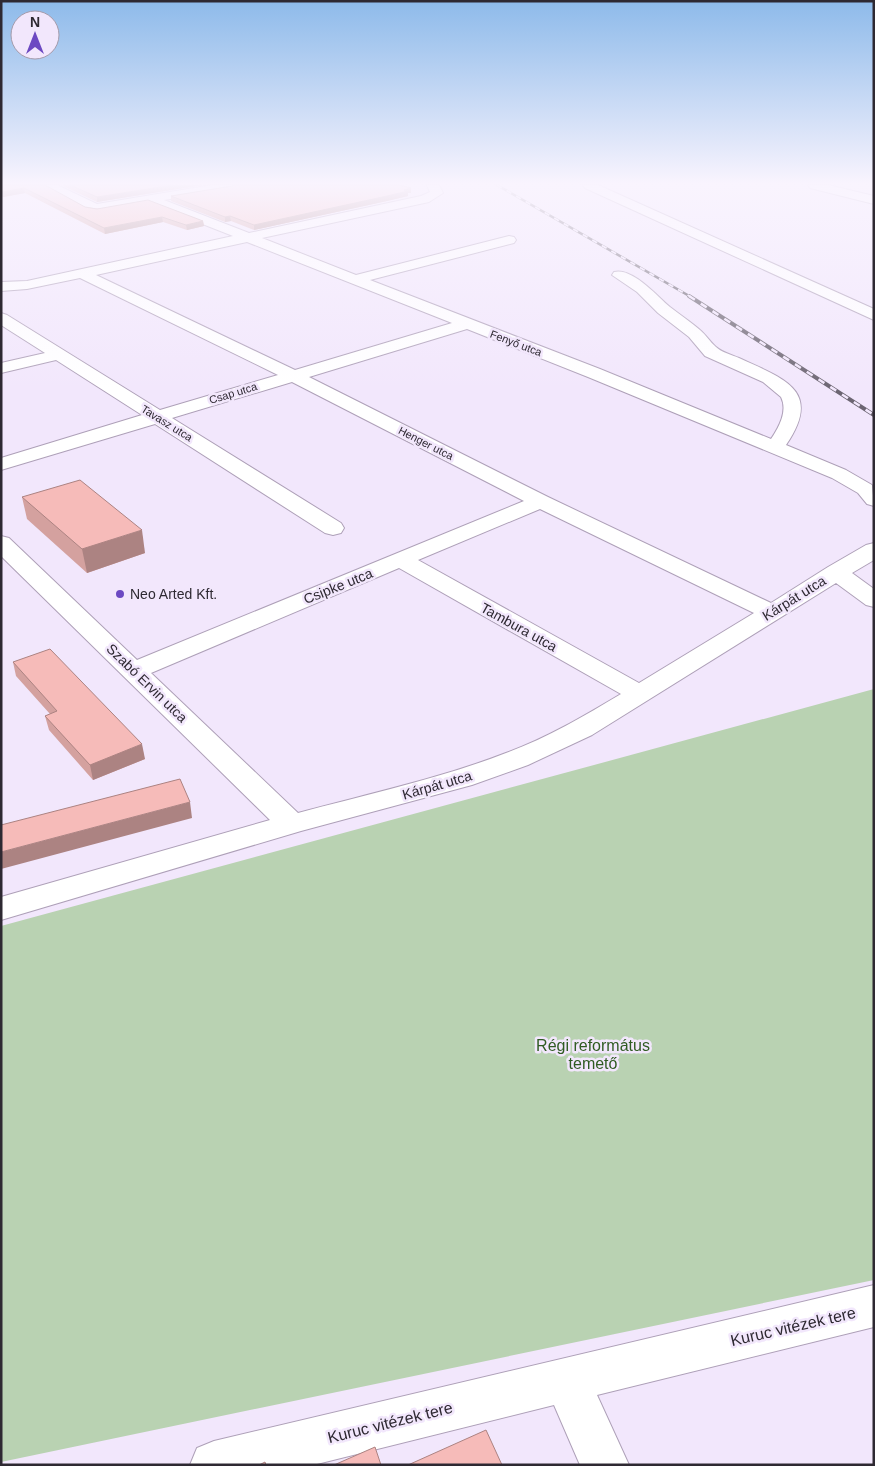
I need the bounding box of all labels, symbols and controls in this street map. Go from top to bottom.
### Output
north arrow [10,10,60,60]
text: N [30,14,40,30]
street label: Fenyő utca [488,328,544,359]
street label: Csap utca [208,380,259,406]
street label: Tavasz utca [139,403,196,444]
street label: Henger utca [397,424,456,462]
street label: Csipke utca [301,565,375,607]
street label: Kárpát utca [759,572,829,624]
place label: Neo Arted Kft. [130,586,217,602]
marker: Neo Arted Kft. [114,588,126,600]
street label: Tambura utca [478,599,560,655]
street label: Szabó Ervin utca [103,640,191,726]
street label: Kárpát utca [400,767,474,803]
park label: Régi református temető [536,1037,650,1072]
street label: Kuruc vitézek tere [729,1304,858,1349]
street label: Kuruc vitézek tere [326,1399,454,1446]

